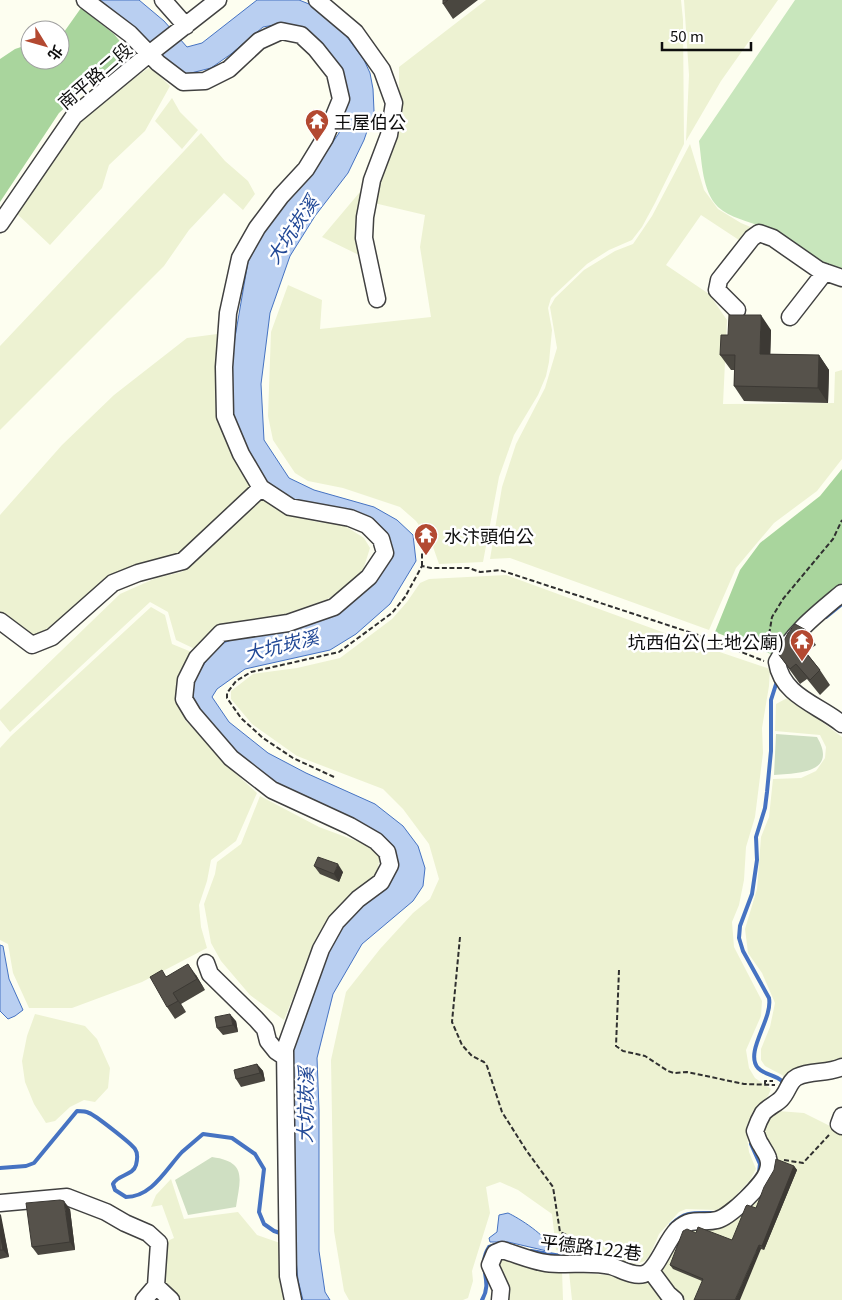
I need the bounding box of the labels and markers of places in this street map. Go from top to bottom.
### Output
temple icon: 王屋伯公 [304,108,330,142]
place label: 王屋伯公 [334,108,406,134]
temple icon: 水汴頭伯公 [413,522,439,556]
place label: 水汴頭伯公 [444,522,534,548]
place label: 坑西伯公(土地公廟) [628,628,784,654]
temple icon: 坑西伯公(土地公廟) [789,628,815,662]

